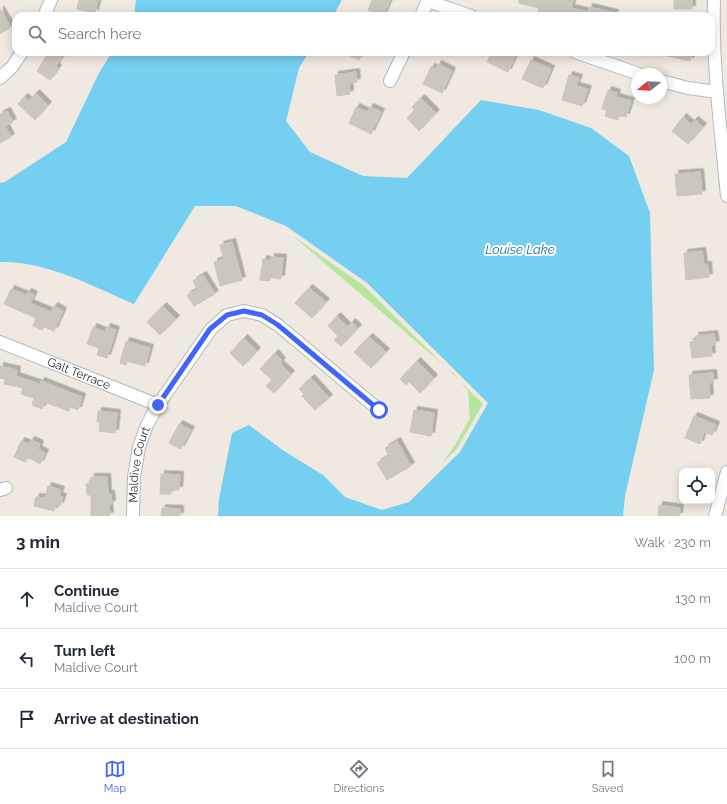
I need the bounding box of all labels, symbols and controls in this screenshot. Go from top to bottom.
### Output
search box [12,12,715,56]
icon: search [26,23,48,45]
text: Search here [58,25,141,43]
north arrow [631,68,667,104]
water label: Louise Lake [485,242,555,257]
street label: Galt Terrace [45,355,113,392]
route end [149,396,167,414]
route start [370,401,388,419]
street label: Maldive Court [126,425,153,503]
map controls [679,468,715,504]
button: locate [679,468,715,504]
text: 3 min [16,532,60,552]
text: Walk · 230 m [635,535,711,550]
text: Continue [54,582,119,600]
icon: ahead [16,588,38,610]
text: 130 m [675,591,711,606]
text: Maldive Court [54,600,138,615]
text: Turn left [54,642,115,660]
icon: left [16,648,38,670]
text: 100 m [674,651,711,666]
text: Maldive Court [54,660,138,675]
icon: arrive [16,708,38,730]
text: Arrive at destination [54,710,199,728]
tab: Map [104,758,126,795]
tab: Directions [334,758,384,795]
tab: Saved [592,758,623,795]

